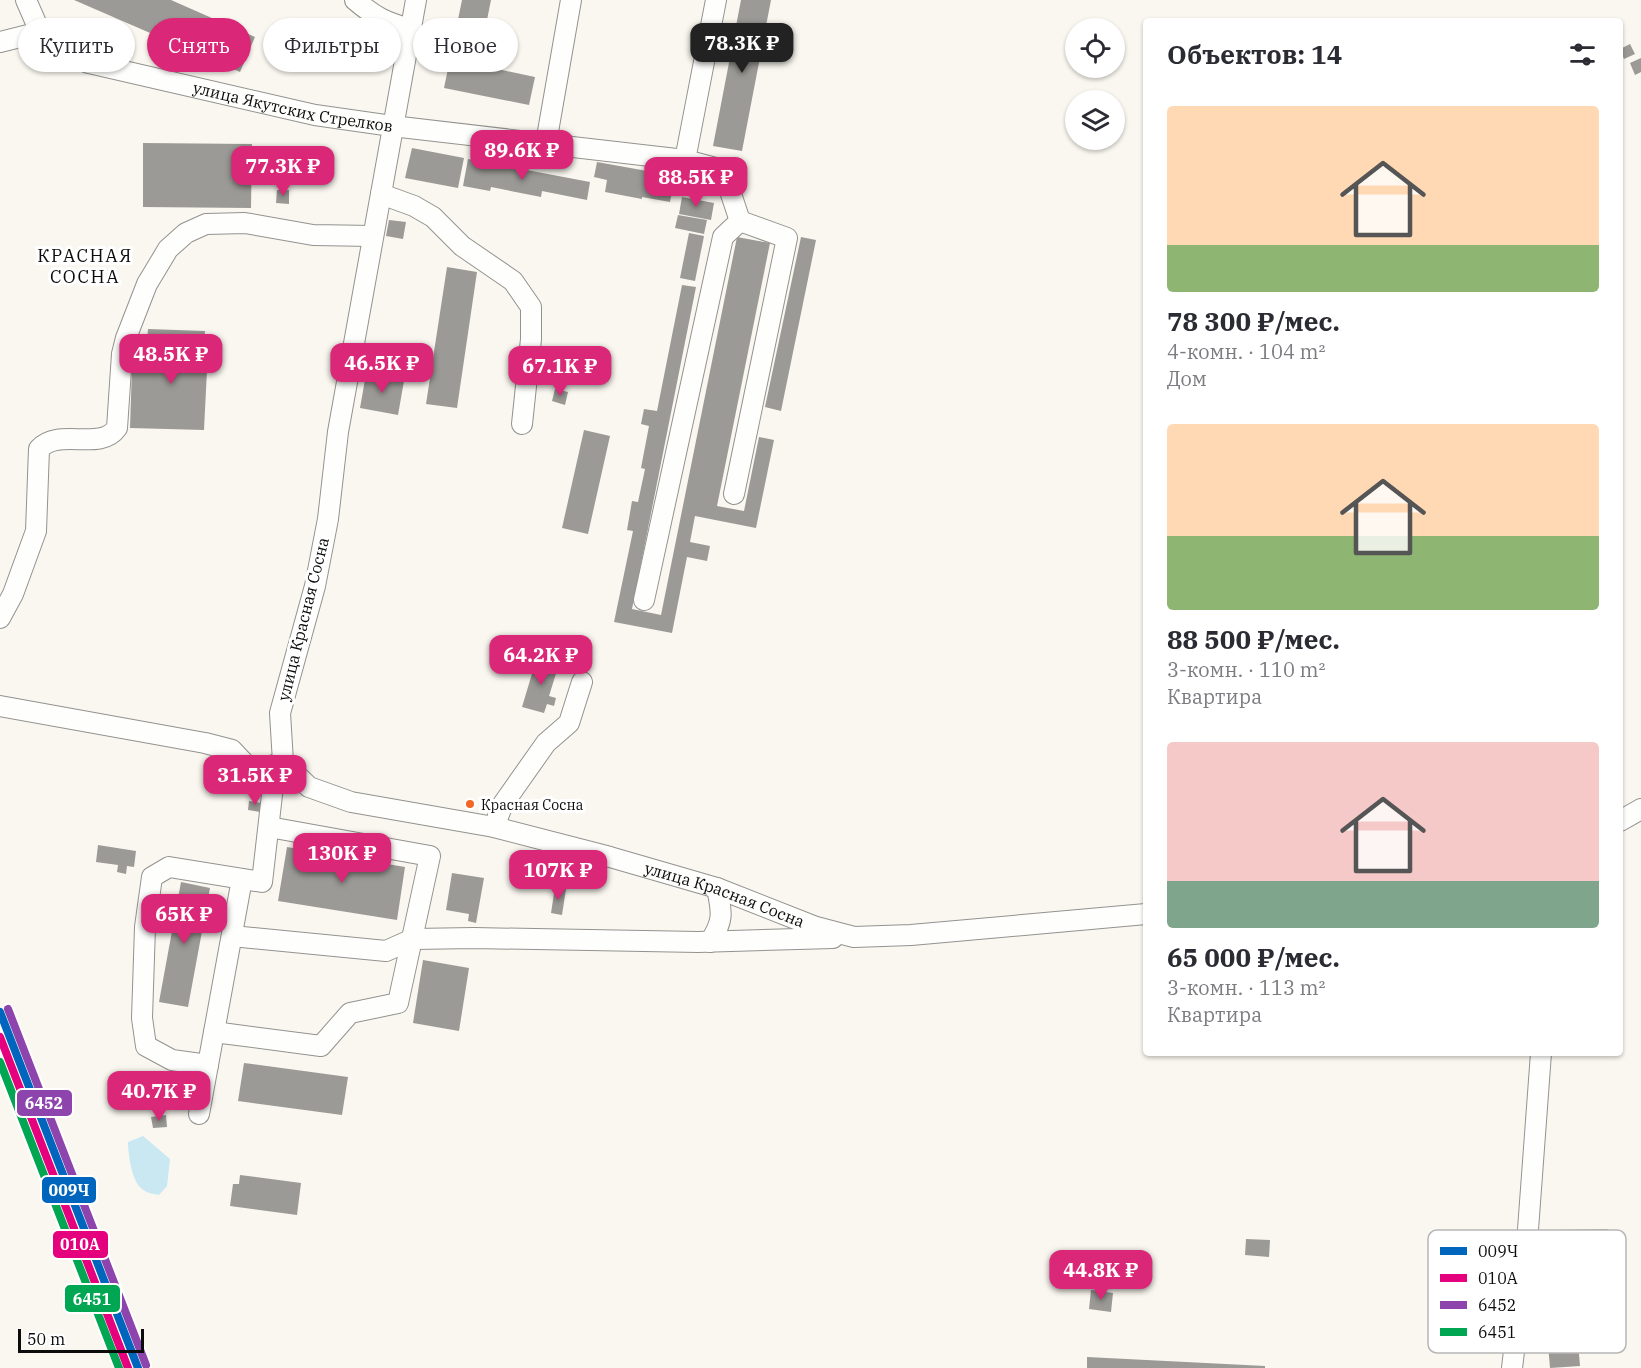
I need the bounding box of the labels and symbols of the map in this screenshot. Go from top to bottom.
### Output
pin: 78.3K ₽ [687,23,797,74]
street label: улица Якутских Стрелков [191,77,394,136]
pin: 89.6K ₽ [467,130,577,181]
pin: 77.3K ₽ [228,146,338,197]
pin: 88.5K ₽ [641,157,751,208]
district label: КРАСНАЯ СОСНА [37,244,133,288]
pin: 48.5K ₽ [116,334,226,385]
pin: 46.5K ₽ [327,343,437,394]
pin: 67.1K ₽ [505,346,615,397]
street label: улица Красная Сосна [273,535,333,703]
pin: 64.2K ₽ [486,635,596,686]
pin: 31.5K ₽ [200,755,310,806]
place label: Красная Сосна [481,796,584,814]
marker: Красная Сосна [464,798,476,810]
pin: 130K ₽ [293,833,391,884]
pin: 107K ₽ [509,850,607,901]
street label: улица Красная Сосна [642,858,808,932]
pin: 65K ₽ [142,894,226,945]
pin: 40.7K ₽ [104,1071,214,1122]
line badge: 6452 [16,1089,73,1117]
text: 6452 [25,1093,63,1113]
line badge: 009Ч [41,1176,97,1204]
text: 009Ч [49,1180,89,1200]
line badge: 010А [52,1230,109,1259]
legend [1428,1230,1626,1353]
text: 010А [60,1234,100,1254]
text: 009Ч [1478,1241,1518,1261]
pin: 44.8K ₽ [1046,1250,1156,1301]
text: 010А [1478,1268,1518,1288]
line badge: 6451 [64,1284,121,1313]
text: 6451 [73,1289,111,1309]
text: 6452 [1478,1295,1516,1315]
text: 6451 [1478,1322,1516,1342]
scale bar [18,1326,144,1354]

